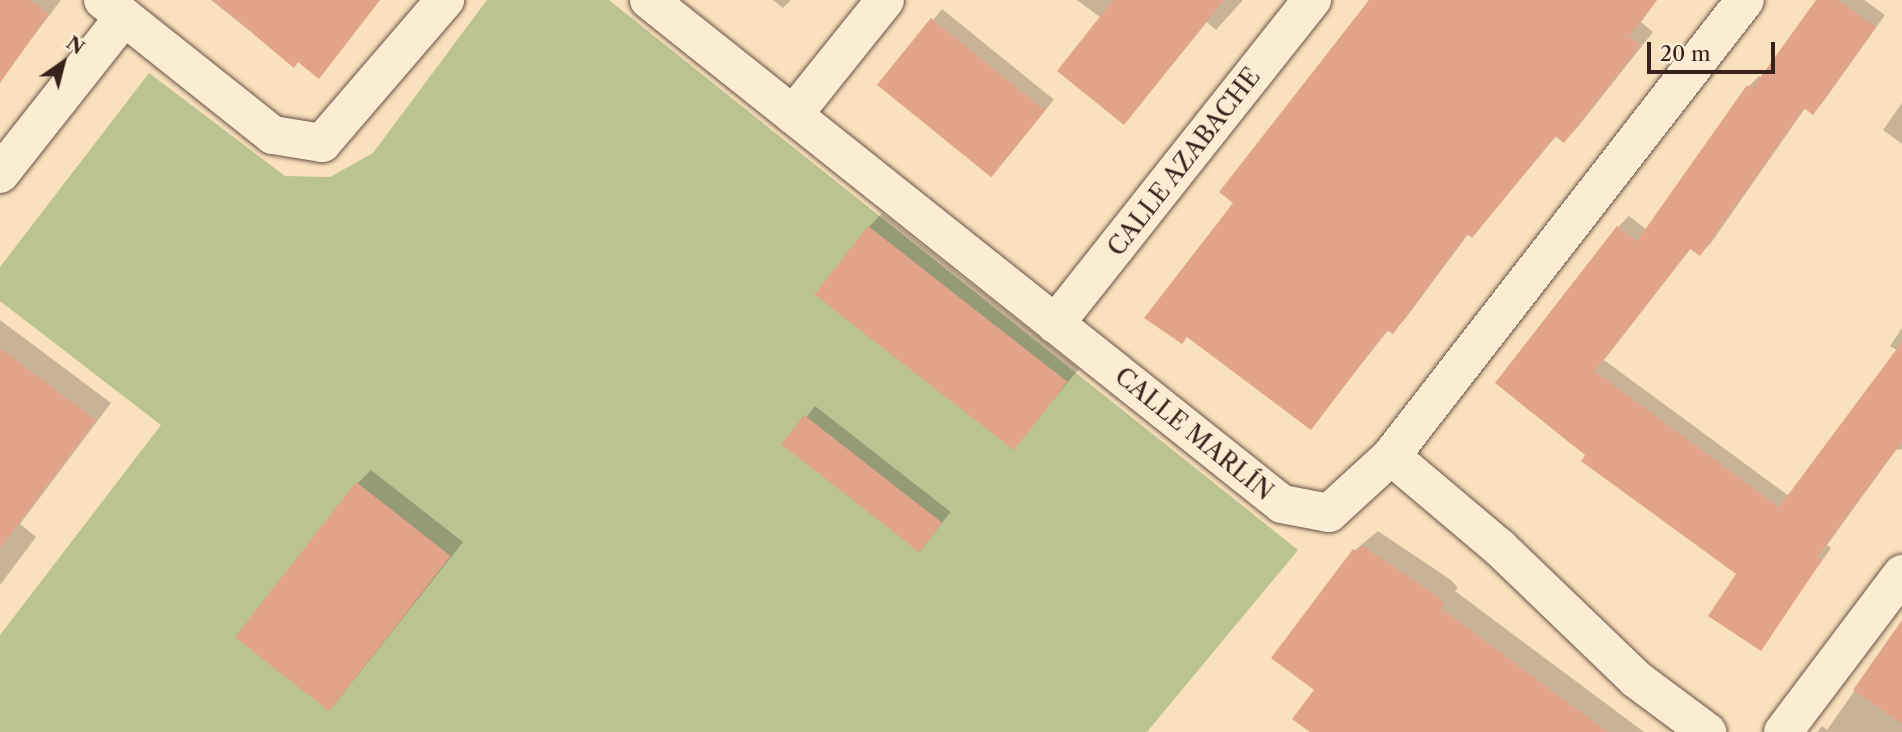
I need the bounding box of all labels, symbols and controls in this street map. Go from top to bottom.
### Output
north arrow [28,28,98,98]
scale bar [1650,28,1778,72]
text: N [62,31,89,60]
text: 20 m [1660,41,1711,66]
street label: CALLE AZABACHE [1101,62,1267,262]
street label: CALLE MARLÍN [1109,362,1279,506]

